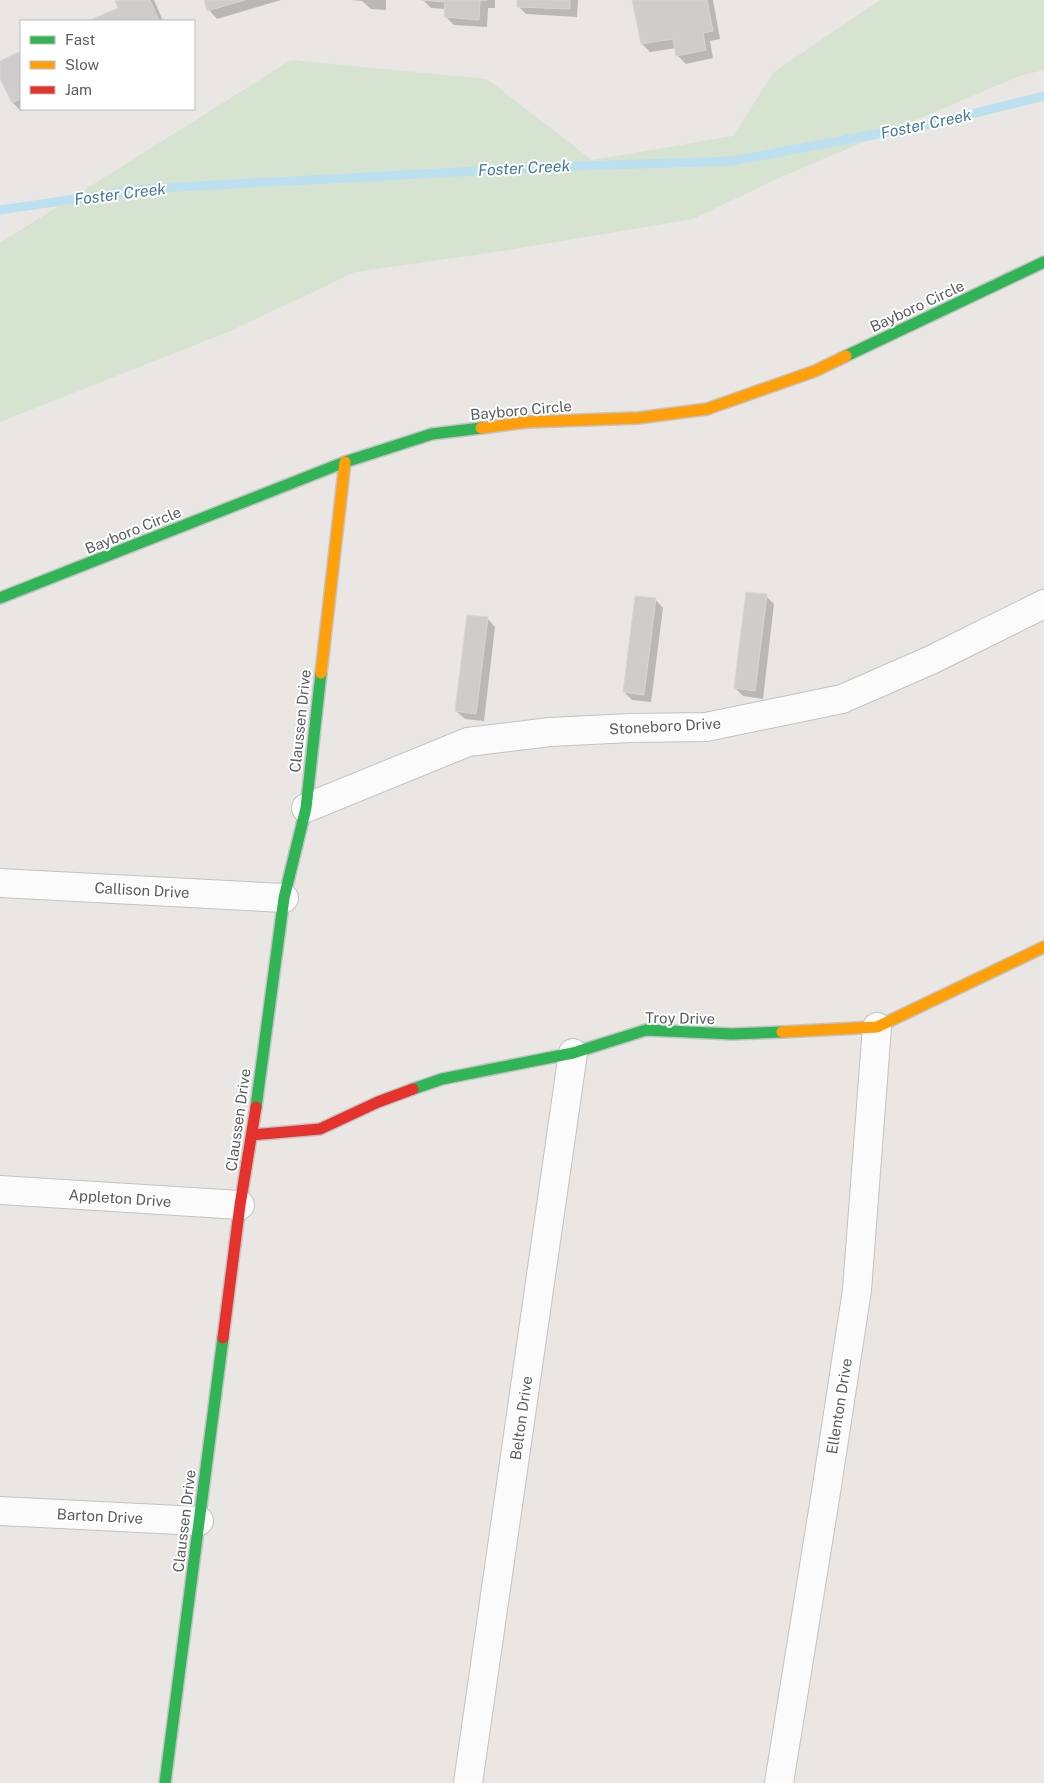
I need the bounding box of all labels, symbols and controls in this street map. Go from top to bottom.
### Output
legend [20,20,195,110]
text: Fast [65,31,95,48]
text: Slow [65,56,100,73]
text: Jam [65,81,92,98]
water label: Foster Creek [879,105,973,143]
water label: Foster Creek [477,156,571,180]
water label: Foster Creek [73,179,167,209]
street label: Bayboro Circle [867,277,967,335]
street label: Bayboro Circle [469,397,573,423]
street label: Bayboro Circle [83,503,183,557]
street label: Claussen Drive [286,669,314,773]
street label: Stoneboro Drive [609,715,721,737]
street label: Callison Drive [94,879,190,901]
street label: Troy Drive [645,1009,715,1027]
street label: Claussen Drive [222,1067,254,1173]
street label: Appleton Drive [68,1186,172,1210]
street label: Ellenton Drive [823,1357,855,1455]
street label: Belton Drive [507,1375,535,1461]
street label: Claussen Drive [169,1469,199,1573]
street label: Barton Drive [56,1505,144,1527]

